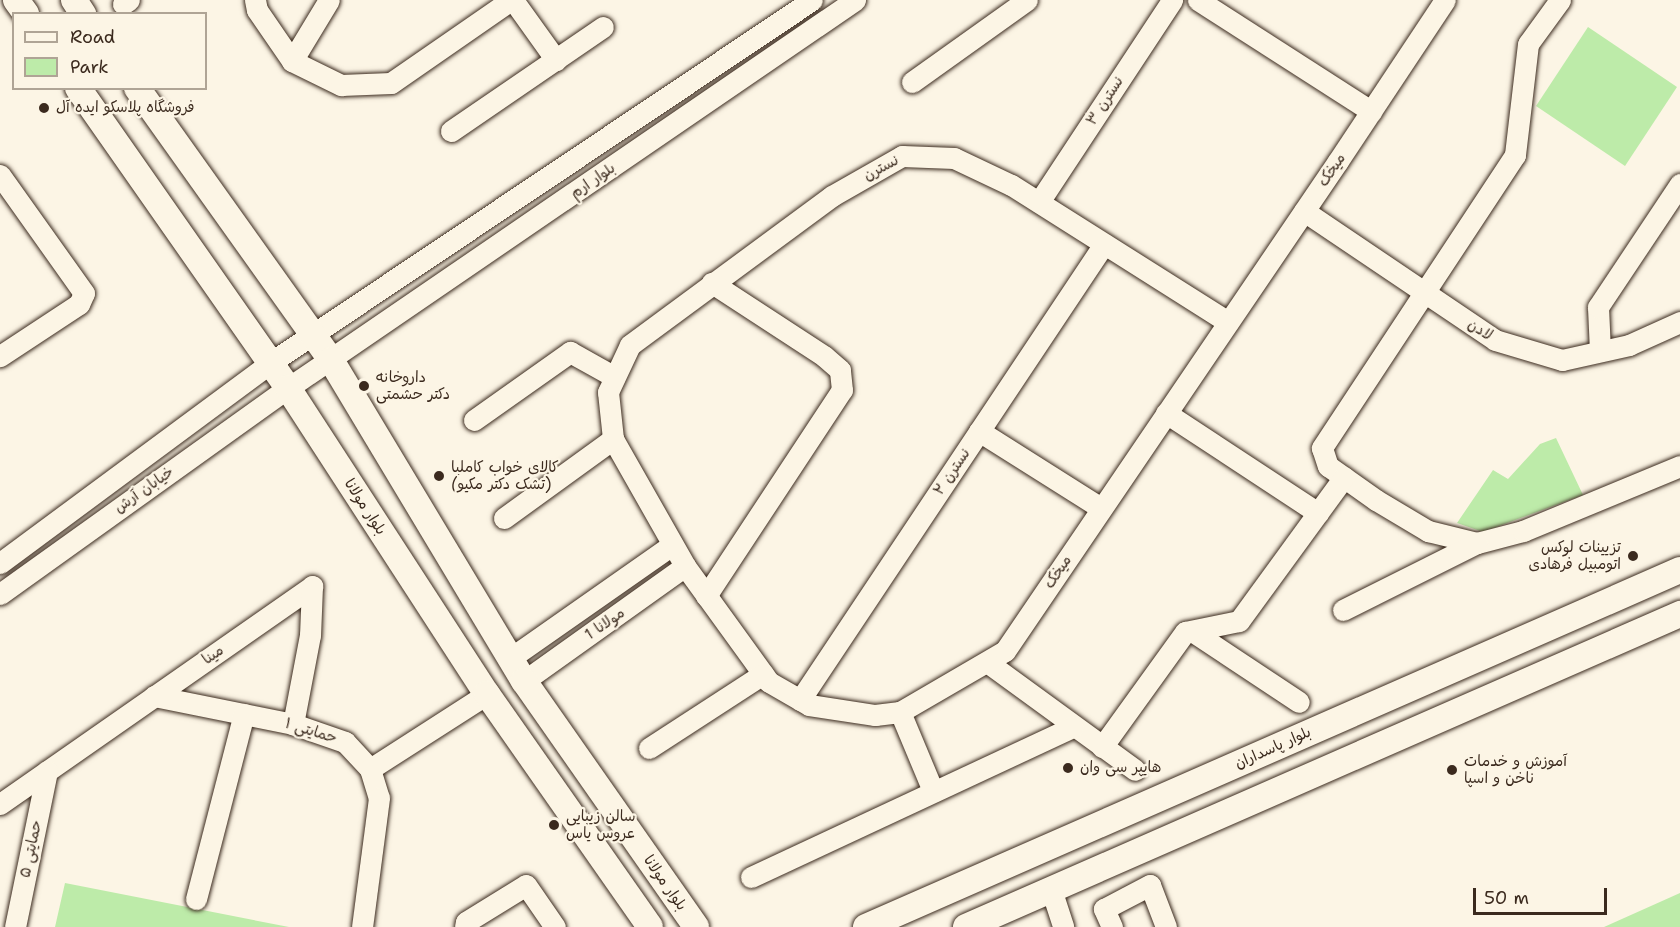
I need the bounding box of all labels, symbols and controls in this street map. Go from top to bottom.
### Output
legend [12,12,207,90]
text: Road [70,25,115,49]
text: Park [70,55,109,79]
street label: نسترن ۳ [1083,73,1127,129]
place label: فروشگاه پلاسکو ایده آل [56,99,194,117]
marker: فروشگاه پلاسکو ایده آل [37,101,51,115]
street label: میخک [1314,150,1350,190]
street label: نسترن [860,151,902,185]
street label: بلوار ارم [567,159,619,203]
street label: لادن [1464,315,1496,345]
place label: داروخانه دکتر حشمتی [376,368,450,403]
marker: داروخانه دکتر حشمتی [357,379,371,393]
street label: نسترن ۲ [930,445,974,499]
place label: کالای خواب کاملیا (تشک دکتر مکیو) [451,458,559,493]
street label: خیابان آرش [111,463,177,517]
marker: کالای خواب کاملیا (تشک دکتر مکیو) [432,469,446,483]
street label: بلوار مولانا [340,475,390,539]
place label: تزیینات لوکس اتومبیل فرهادی [1529,538,1621,573]
marker: تزیینات لوکس اتومبیل فرهادی [1626,549,1640,563]
street label: میخک [1040,552,1076,592]
street label: مولانا 1 [582,604,628,644]
street label: مینا [199,641,227,669]
street label: حمایتی ۱ [283,715,339,747]
street label: بلوار پاسداران [1232,723,1314,773]
place label: آموزش و خدمات ناخن و اسپا [1464,752,1567,787]
place label: هایپر سی وان [1080,759,1161,777]
marker: هایپر سی وان [1061,761,1075,775]
marker: آموزش و خدمات ناخن و اسپا [1445,763,1459,777]
place label: سالن زیبایی عروس یاس [566,807,636,842]
marker: سالن زیبایی عروس یاس [547,818,561,832]
street label: حمایتی ۵ [16,819,46,879]
street label: بلوار مولانا [639,852,691,914]
scale bar [1476,876,1610,914]
text: 50 m [1484,886,1529,910]

